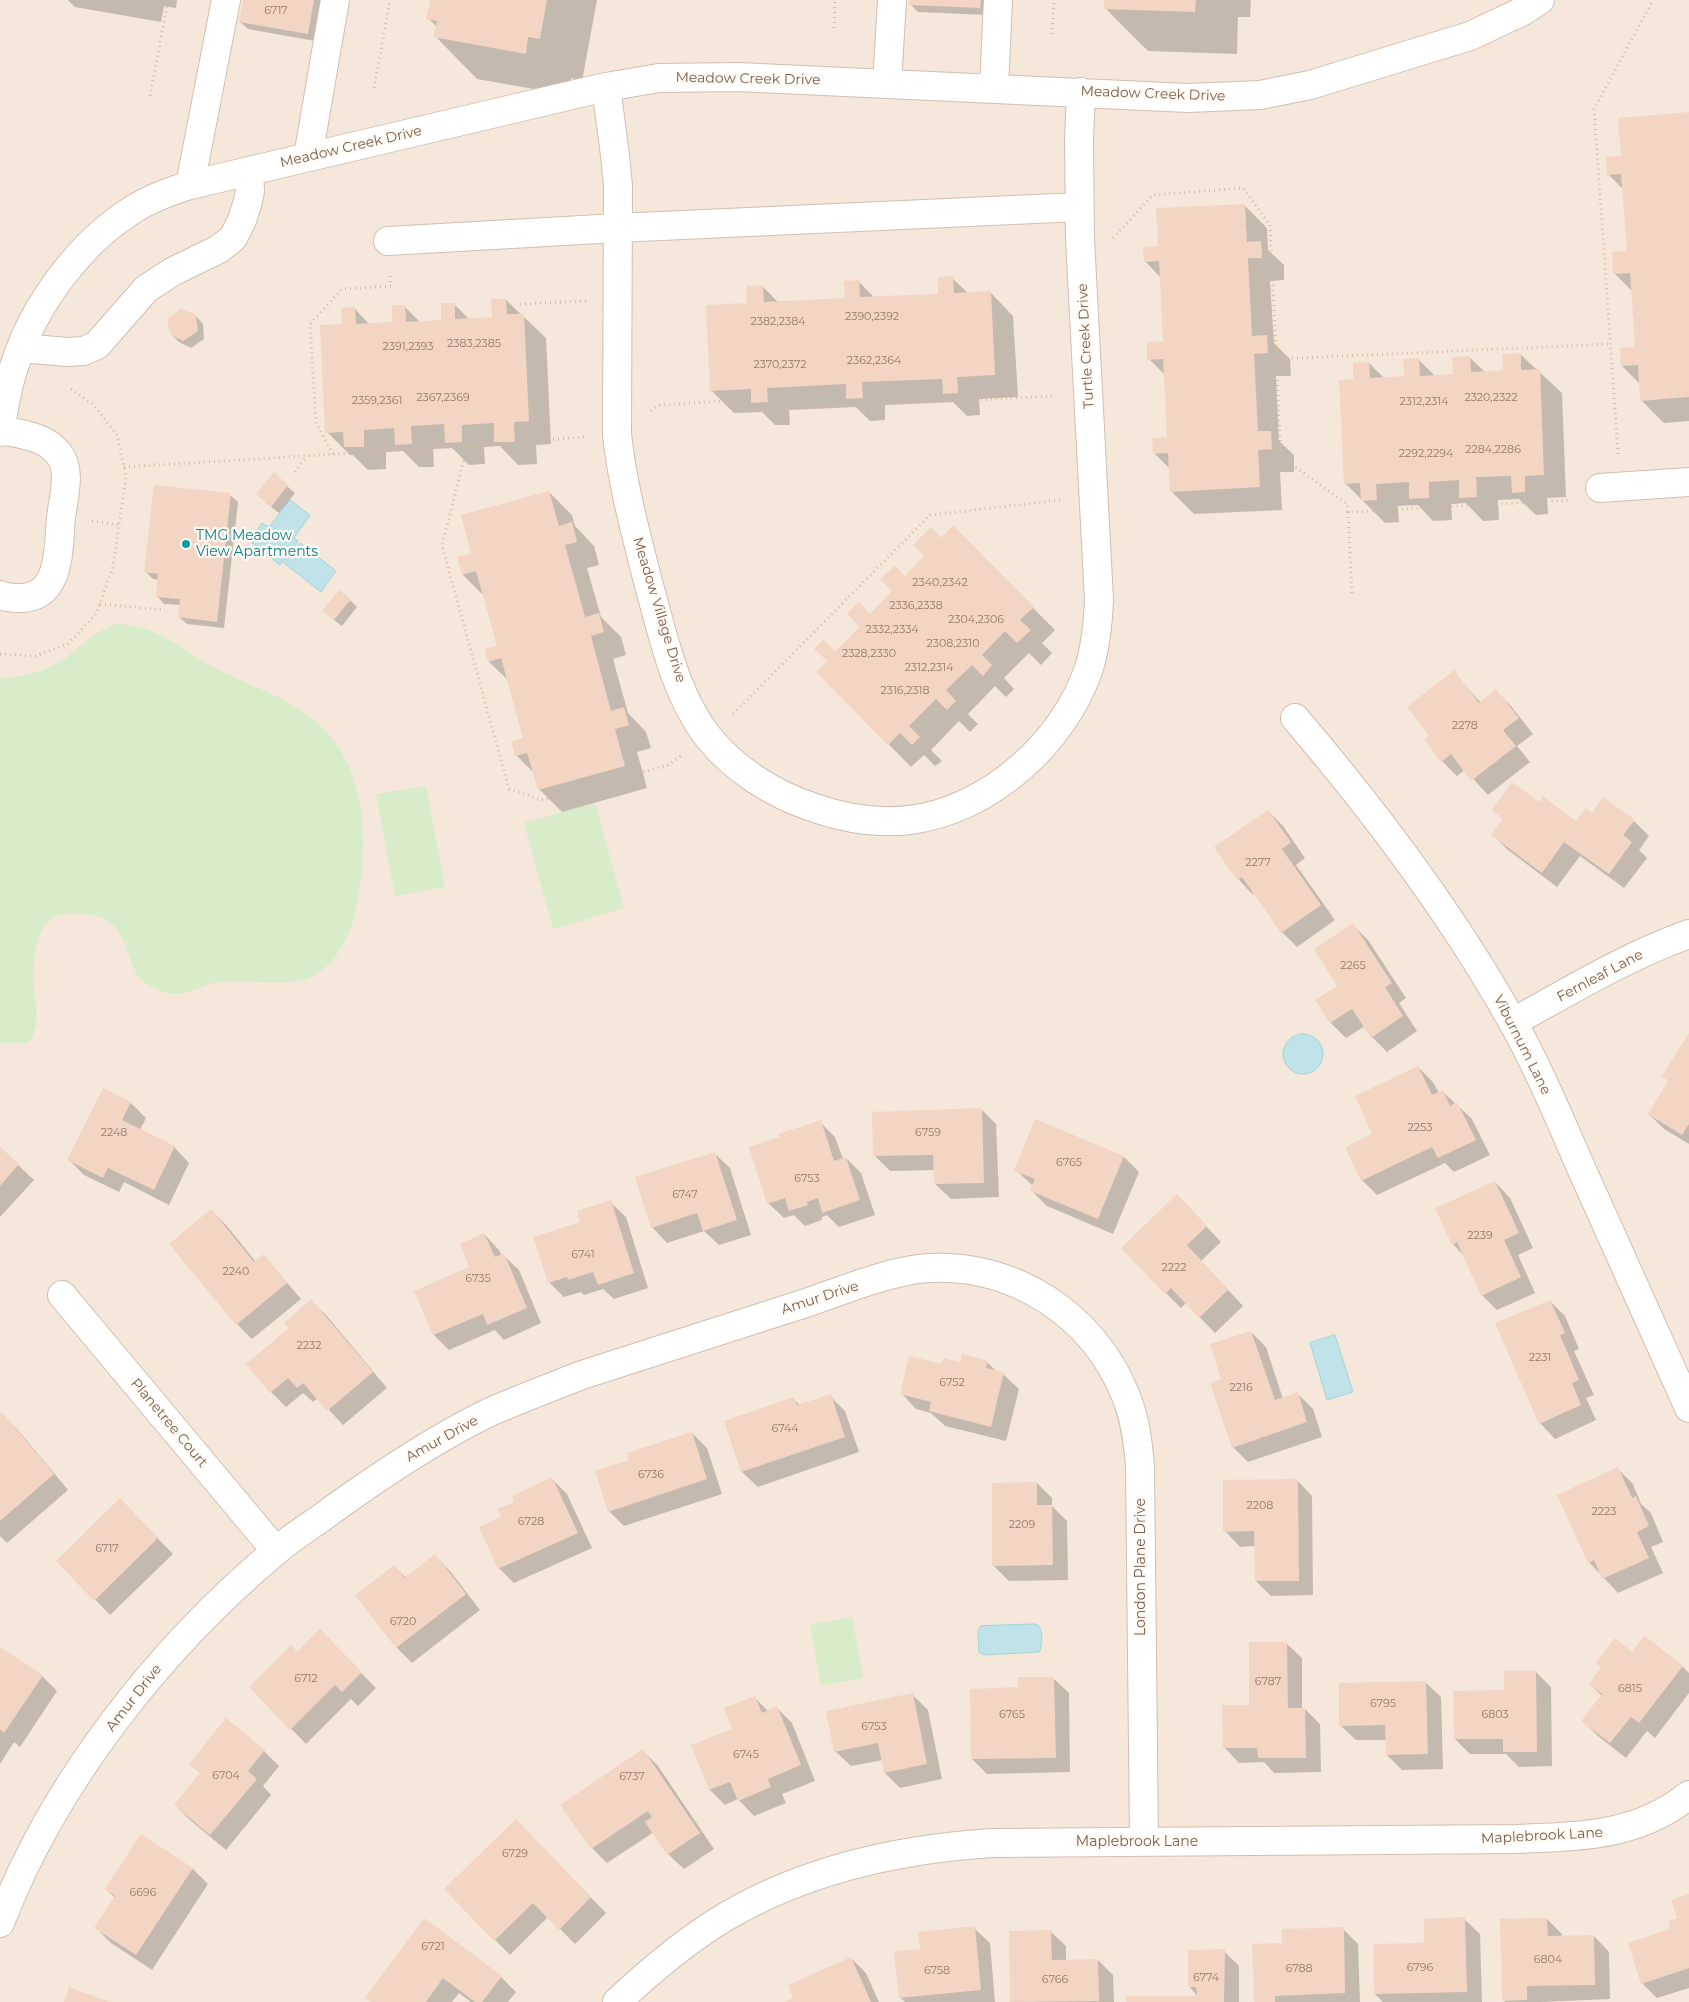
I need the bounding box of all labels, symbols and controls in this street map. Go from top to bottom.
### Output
house number: 6717 [264,4,288,18]
street label: Meadow Creek Drive [675,69,821,89]
street label: Meadow Creek Drive [1080,83,1226,105]
street label: Meadow Creek Drive [279,123,423,171]
street label: Turtle Creek Drive [1074,283,1098,409]
house number: 2390,2392 [845,310,899,324]
house number: 2382,2384 [750,315,806,329]
house number: 2383,2385 [447,337,501,351]
house number: 2391,2393 [383,340,433,354]
house number: 2362,2364 [847,354,901,368]
house number: 2370,2372 [753,358,807,372]
house number: 2367,2369 [416,391,470,405]
house number: 2320,2322 [1464,391,1518,405]
house number: 2359,2361 [352,394,402,408]
house number: 2312,2314 [1400,395,1448,409]
house number: 2284,2286 [1465,443,1521,457]
house number: 2292,2294 [1399,447,1453,461]
place label: TMG Meadow View Apartments [196,528,318,560]
street label: Meadow Village Drive [629,535,689,685]
marker: TMG Meadow View Apartments [180,538,192,550]
house number: 2340,2342 [912,576,968,590]
house number: 2336,2338 [889,599,943,613]
house number: 2304,2306 [948,613,1004,627]
house number: 2332,2334 [865,623,919,637]
house number: 2308,2310 [926,637,980,651]
house number: 2328,2330 [842,647,896,661]
house number: 2312,2314 [905,661,953,675]
house number: 2316,2318 [880,684,930,698]
house number: 2278 [1452,719,1478,733]
house number: 2277 [1245,856,1271,870]
street label: Fernleaf Lane [1554,946,1646,1006]
house number: 2265 [1340,959,1366,973]
street label: Viburnum Lane [1490,992,1554,1098]
house number: 2253 [1408,1121,1432,1135]
house number: 2248 [101,1126,127,1140]
house number: 6759 [915,1126,941,1140]
house number: 6765 [1056,1156,1082,1170]
house number: 6753 [794,1172,820,1186]
house number: 6747 [672,1188,698,1202]
house number: 2239 [1467,1229,1493,1243]
house number: 6741 [571,1248,595,1262]
house number: 2222 [1162,1261,1186,1275]
house number: 2240 [223,1265,249,1279]
house number: 6735 [465,1272,491,1286]
street label: Amur Drive [779,1278,861,1318]
house number: 2232 [297,1339,321,1353]
house number: 2231 [1529,1351,1551,1365]
street label: Planetree Court [127,1375,211,1471]
house number: 6752 [939,1376,965,1390]
house number: 2216 [1229,1381,1253,1395]
street label: Amur Drive [403,1412,481,1466]
house number: 6744 [772,1422,798,1436]
house number: 6736 [638,1468,664,1482]
street label: London Plane Drive [1133,1498,1149,1636]
house number: 2208 [1247,1499,1273,1513]
house number: 2223 [1592,1505,1616,1519]
house number: 6728 [518,1515,544,1529]
house number: 2209 [1009,1518,1035,1532]
house number: 6717 [95,1542,119,1556]
house number: 6720 [390,1615,416,1629]
street label: Amur Drive [103,1661,165,1735]
house number: 6712 [294,1672,318,1686]
house number: 6787 [1255,1675,1281,1689]
house number: 6815 [1618,1682,1642,1696]
house number: 6795 [1370,1697,1396,1711]
house number: 6765 [999,1708,1025,1722]
house number: 6803 [1481,1708,1509,1722]
house number: 6753 [861,1720,887,1734]
house number: 6745 [733,1748,759,1762]
house number: 6704 [212,1769,240,1783]
house number: 6737 [619,1770,645,1784]
street label: Maplebrook Lane [1480,1824,1604,1848]
street label: Maplebrook Lane [1076,1834,1198,1850]
house number: 6729 [502,1847,528,1861]
house number: 6696 [130,1886,156,1900]
house number: 6721 [421,1940,445,1954]
house number: 6804 [1534,1953,1562,1967]
house number: 6796 [1407,1961,1433,1975]
house number: 6788 [1286,1962,1312,1976]
house number: 6758 [924,1964,950,1978]
house number: 6774 [1193,1971,1219,1985]
house number: 6766 [1042,1973,1068,1987]

